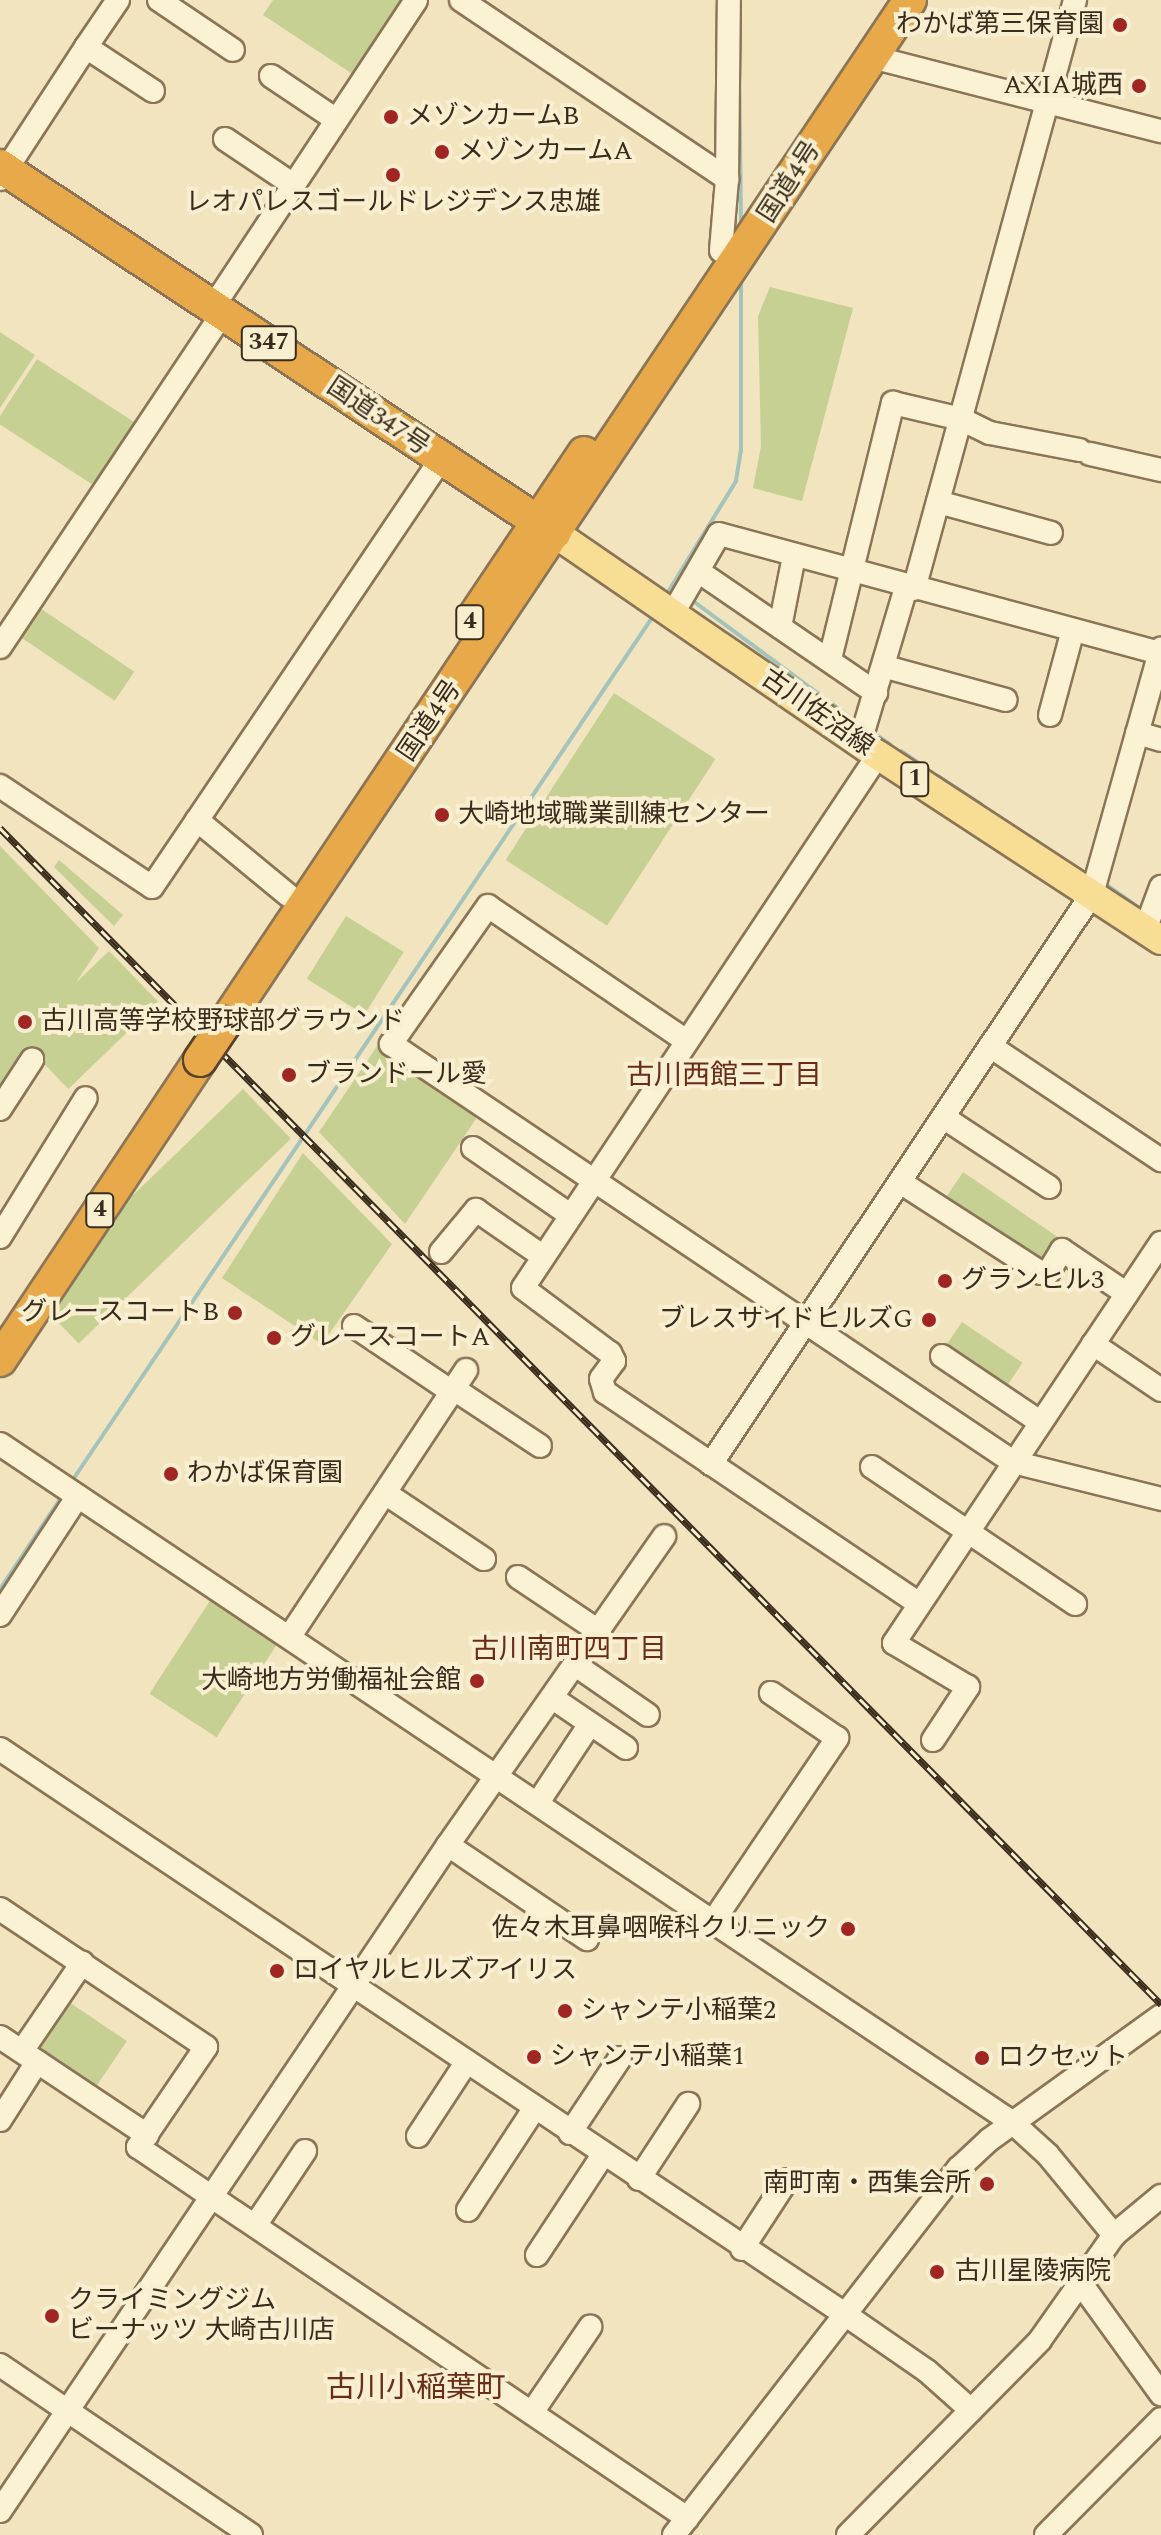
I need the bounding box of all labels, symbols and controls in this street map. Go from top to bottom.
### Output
place label: わかば第三保育園 [896,9,1104,41]
marker: わかば第三保育園 [1111,16,1129,34]
place label: AXIA城西 [1003,70,1123,102]
marker: AXIA城西 [1130,77,1148,95]
place label: メゾンカームB [407,101,580,133]
marker: メゾンカームB [382,108,400,126]
street label: 国道4号 [752,135,828,229]
place label: メゾンカームA [458,136,633,168]
marker: メゾンカームA [433,143,451,161]
marker: レオパレスゴールドレジデンス忠雄 [384,166,402,184]
place label: レオパレスゴールドレジデンス忠雄 [185,187,601,219]
road number: 347 [239,323,299,363]
street label: 国道347号 [321,371,435,463]
road number: 4 [454,602,486,642]
street label: 古川佐沼線 [755,663,879,763]
street label: 国道4号 [392,675,468,767]
road number: 1 [899,759,931,799]
place label: 大崎地域職業訓練センター [458,799,770,831]
marker: 大崎地域職業訓練センター [433,806,451,824]
place label: 古川高等学校野球部グラウンド [41,1006,405,1038]
marker: 古川高等学校野球部グラウンド [16,1013,34,1031]
place label: ブランドール愛 [305,1059,487,1091]
district label: 古川西館三丁目 [626,1059,822,1093]
marker: ブランドール愛 [280,1066,298,1084]
road number: 4 [84,1190,116,1230]
place label: グランヒル3 [961,1265,1104,1297]
marker: グランヒル3 [936,1272,954,1290]
place label: グレースコートB [20,1297,219,1329]
marker: グレースコートB [226,1304,244,1322]
place label: ブレスサイドヒルズG [659,1304,913,1336]
marker: ブレスサイドヒルズG [920,1311,938,1329]
place label: グレースコートA [290,1322,491,1354]
marker: グレースコートA [265,1329,283,1347]
place label: わかば保育園 [187,1458,343,1490]
marker: わかば保育園 [162,1465,180,1483]
district label: 古川南町四丁目 [471,1633,667,1667]
place label: 大崎地方労働福祉会館 [201,1665,461,1697]
marker: 大崎地方労働福祉会館 [468,1672,486,1690]
place label: 佐々木耳鼻咽喉科クリニック [492,1913,830,1945]
marker: 佐々木耳鼻咽喉科クリニック [837,1918,859,1940]
place label: ロイヤルヒルズアイリス [293,1955,579,1987]
marker: ロイヤルヒルズアイリス [268,1962,286,1980]
place label: シャンテ小稲葉2 [581,1995,776,2027]
marker: シャンテ小稲葉2 [556,2002,574,2020]
place label: シャンテ小稲葉1 [550,2041,745,2073]
place label: ロクセット [998,2042,1128,2074]
marker: シャンテ小稲葉1 [525,2048,543,2066]
marker: ロクセット [973,2049,991,2067]
place label: 南町南・西集会所 [763,2168,971,2200]
marker: 南町南・西集会所 [978,2175,996,2193]
place label: 古川星陵病院 [955,2256,1111,2288]
marker: 古川星陵病院 [926,2261,948,2283]
place label: クライミングジム ビーナッツ 大崎古川店 [68,2285,334,2346]
marker: クライミングジム ビーナッツ 大崎古川店 [43,2307,61,2325]
district label: 古川小稲葉町 [326,2370,506,2406]

